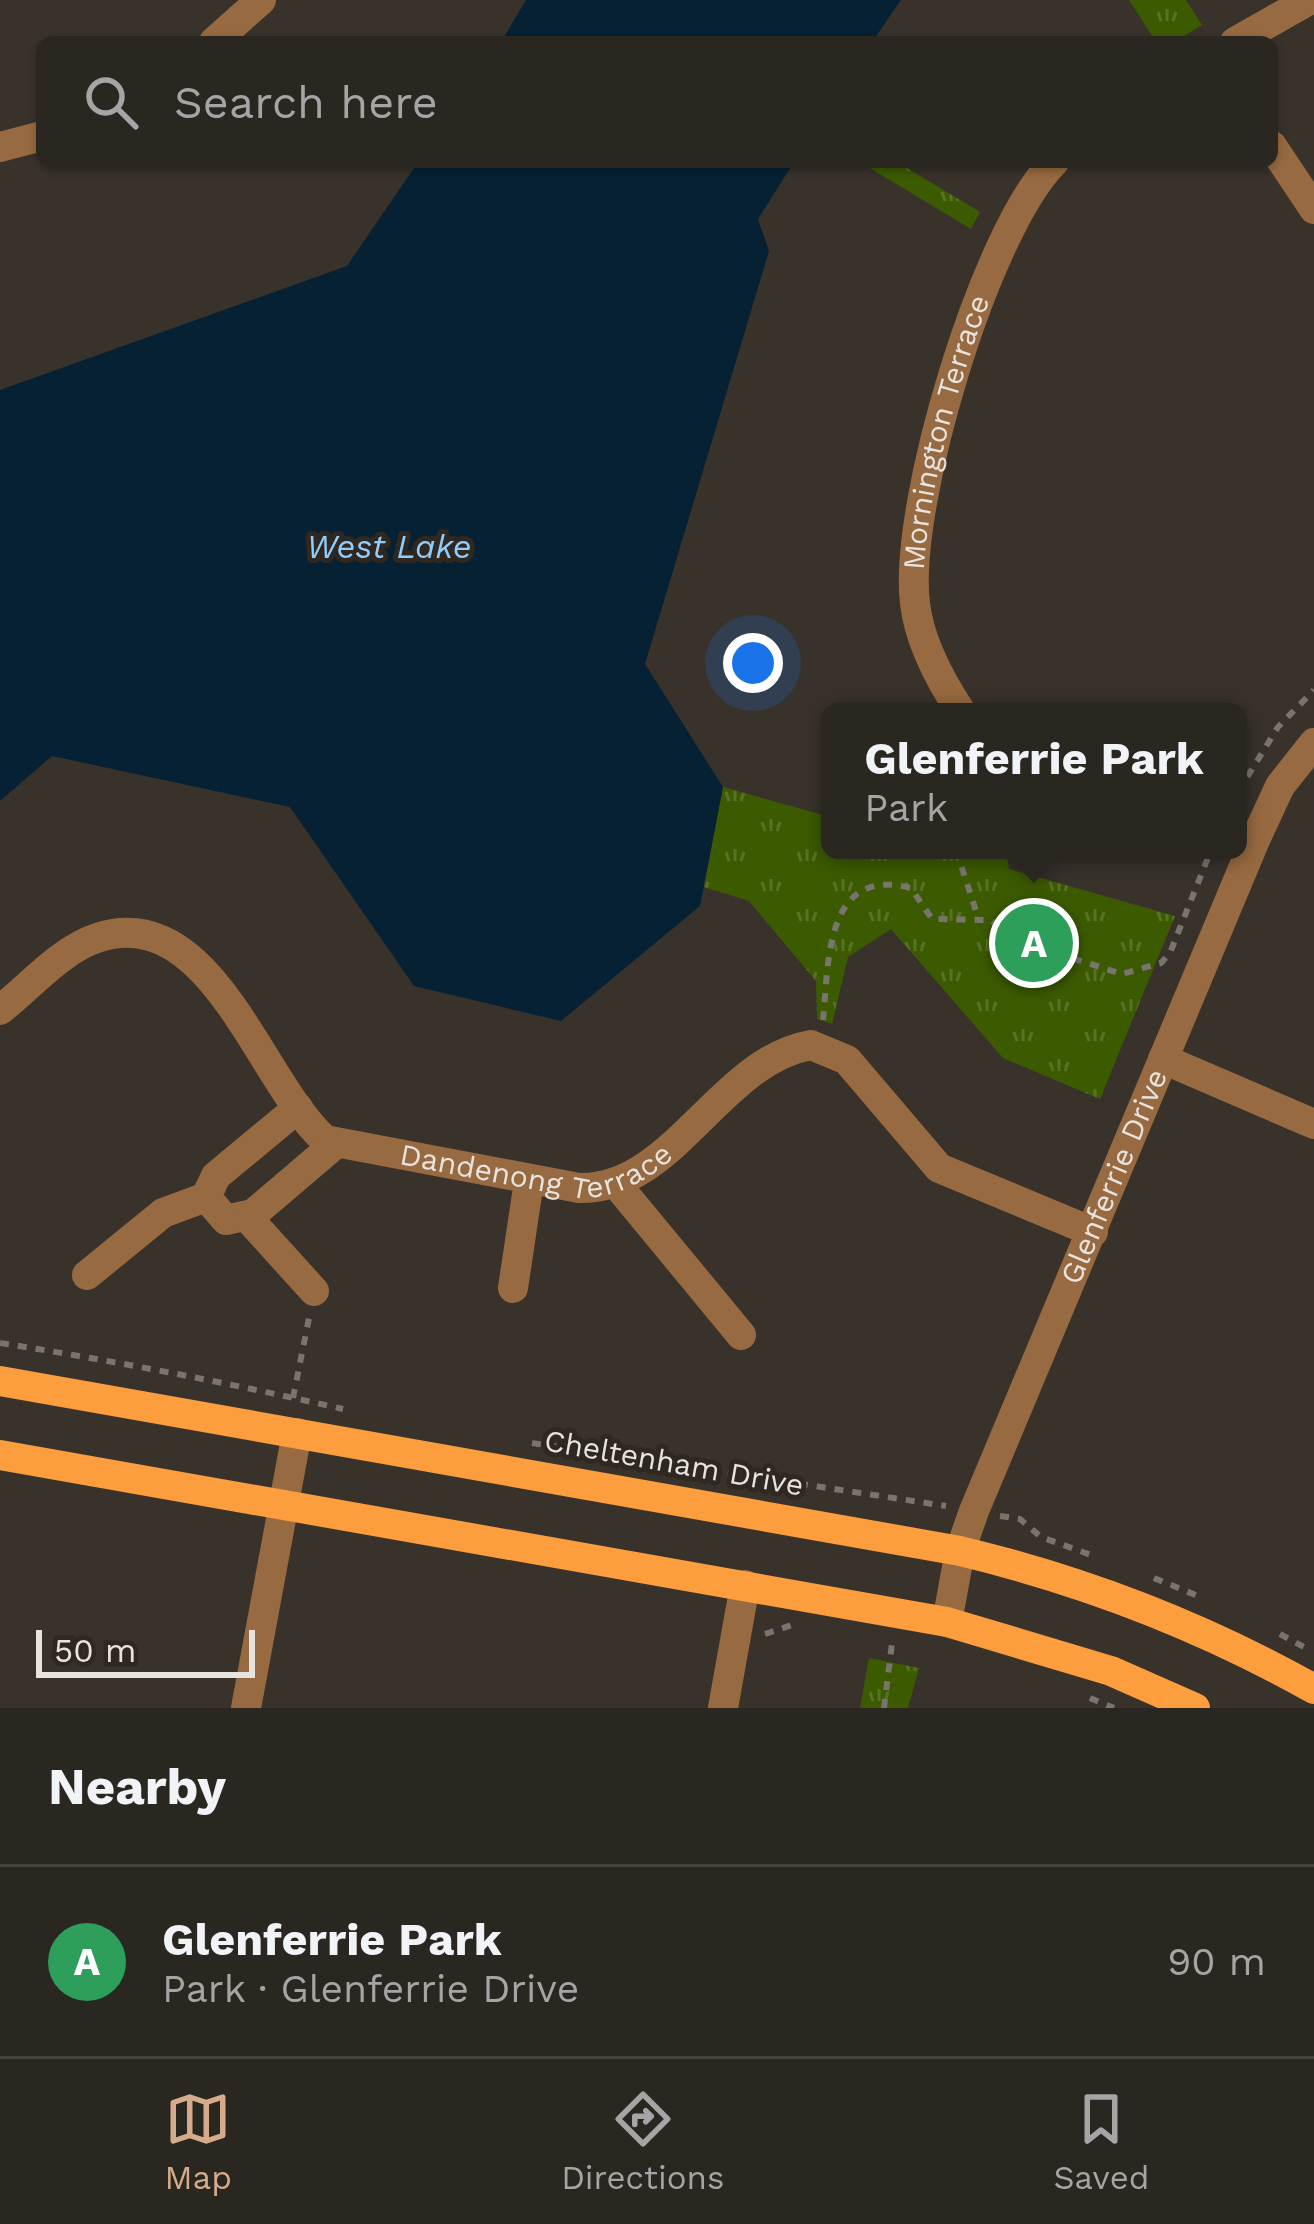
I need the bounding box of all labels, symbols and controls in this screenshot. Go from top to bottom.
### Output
search box [36,36,1278,168]
icon: search [78,69,144,135]
text: Search here [174,76,438,129]
street label: Mornington Terrace [896,290,996,571]
water label: West Lake [306,527,472,566]
your location [723,633,783,693]
popup [821,703,1247,859]
text: Glenferrie Park [864,732,1204,785]
text: Park [864,785,948,830]
pin: A [995,898,1073,988]
street label: Glenferrie Drive [1053,1064,1174,1289]
street label: Dandenong Terrace [397,1135,679,1207]
street label: Cheltenham Drive [542,1422,806,1503]
scale bar [36,1624,255,1677]
text: 50 m [54,1631,136,1670]
text: Nearby [48,1757,226,1816]
text: Glenferrie Park [162,1913,502,1966]
text: A [74,1939,100,1984]
text: 90 m [1167,1939,1266,1984]
text: Park · Glenferrie Drive [162,1966,579,2011]
tab: Map [165,2086,232,2197]
tab: Directions [561,2086,724,2197]
tab: Saved [1054,2086,1149,2197]

